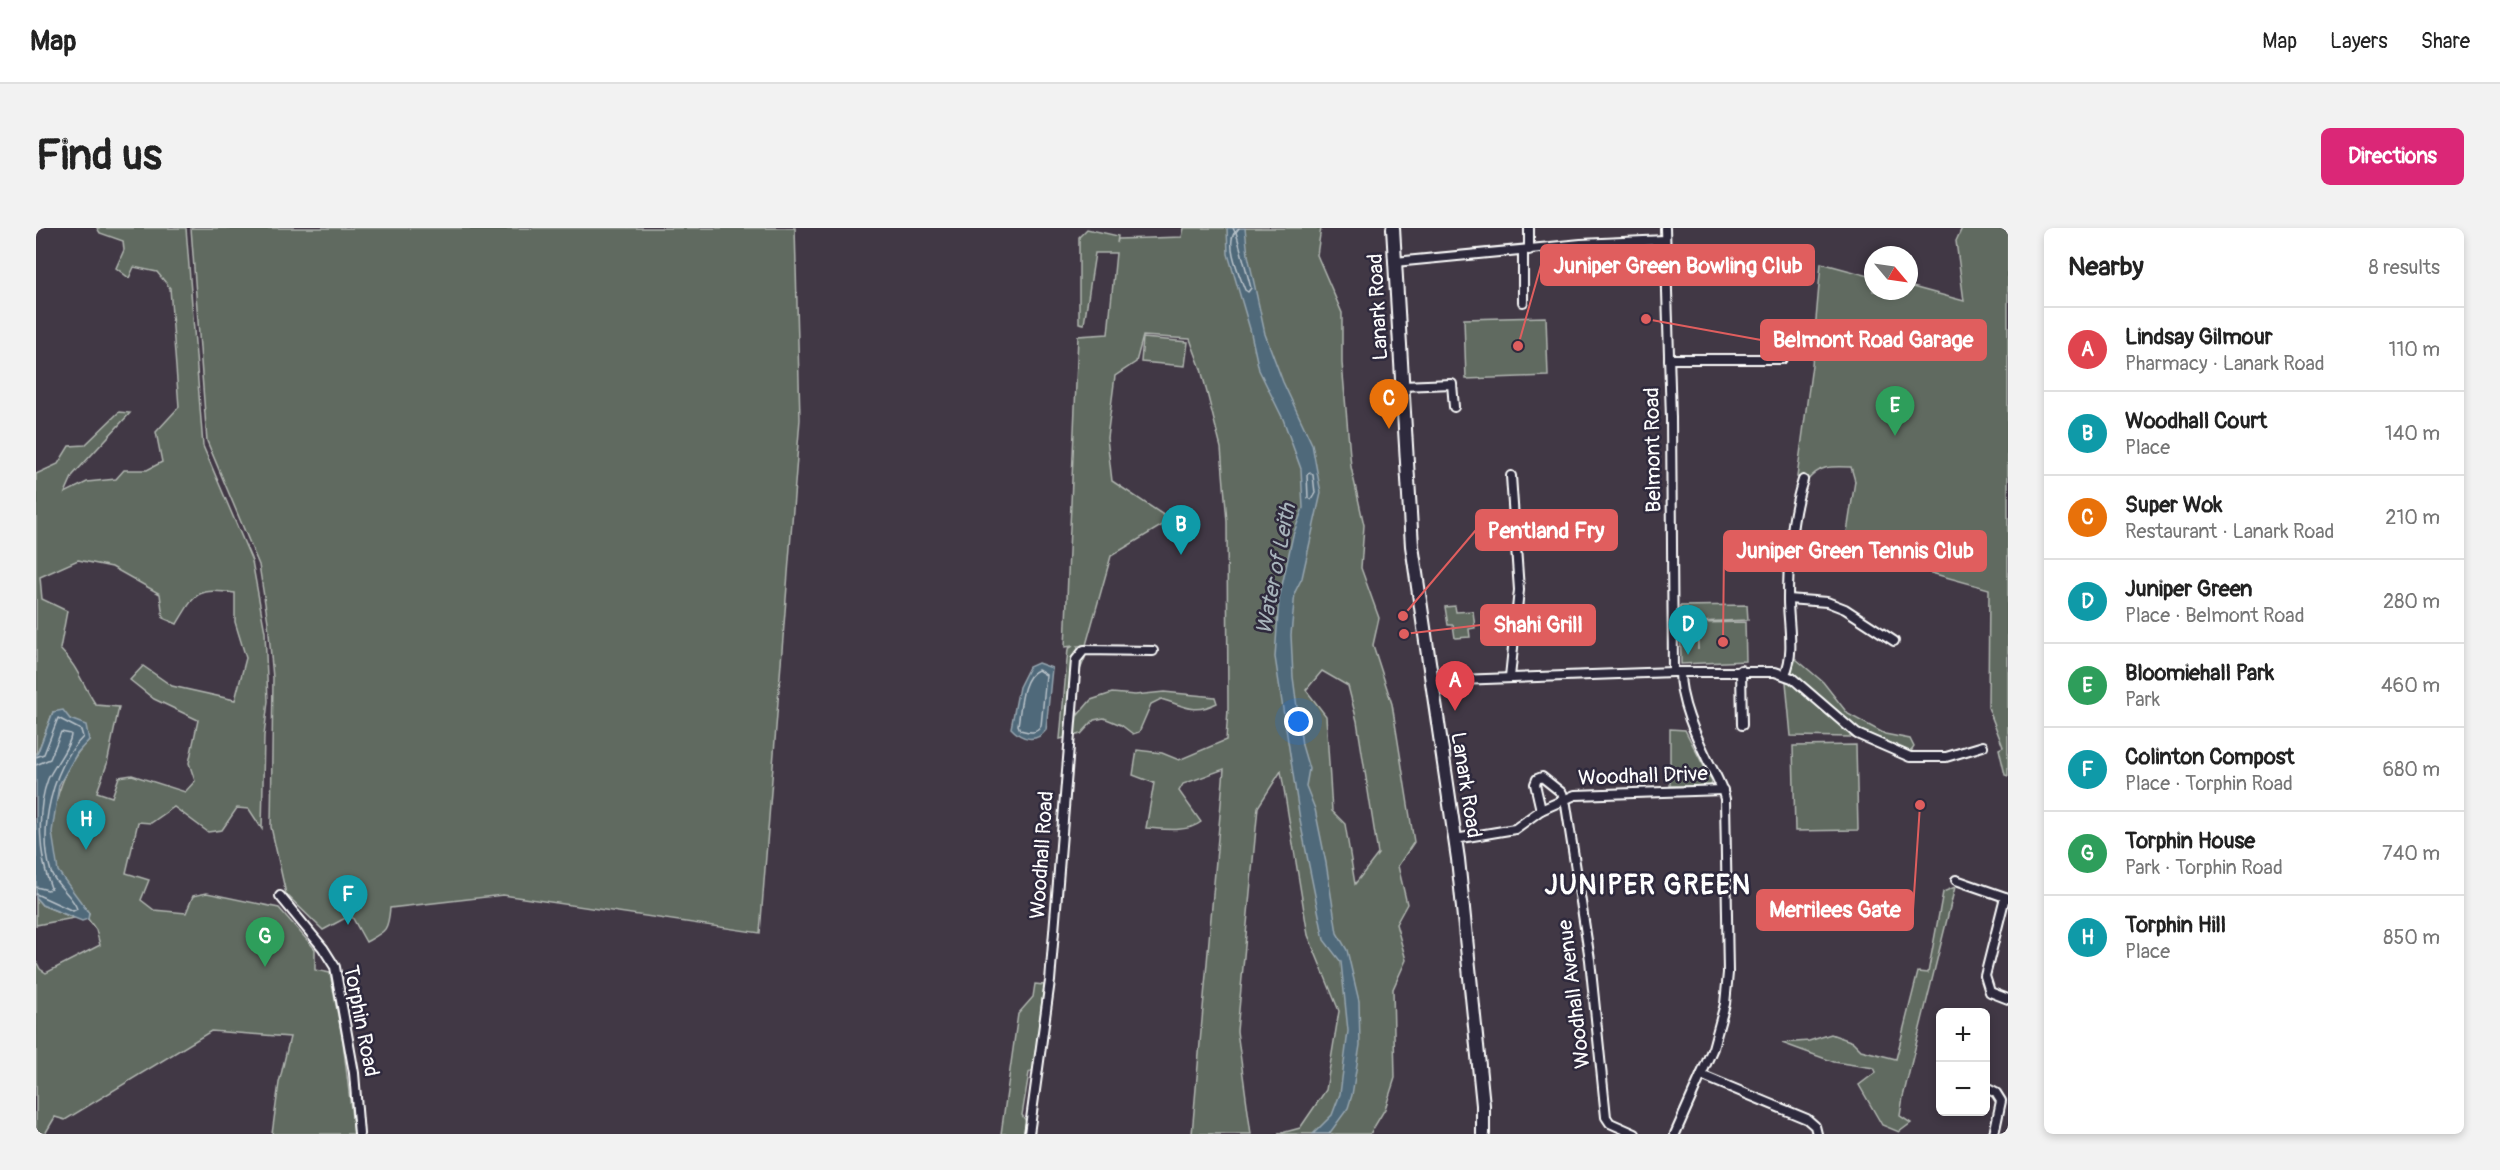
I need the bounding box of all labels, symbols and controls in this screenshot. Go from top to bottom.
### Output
text: Map [30,24,76,59]
text: Map [2262,28,2297,55]
text: Layers [2330,28,2388,55]
text: Share [2421,28,2470,55]
button: Directions [2321,128,2464,185]
text: Find us [36,130,162,182]
callout: Juniper Green Bowling Club [1541,245,1814,285]
north arrow [1864,246,1918,300]
text: Nearby [2068,251,2144,283]
text: Juniper Green Bowling Club [1553,252,1803,280]
street label: Lanark Road [1362,253,1394,361]
text: 8 results [2369,255,2440,280]
callout: Belmont Road Garage [1761,320,1986,360]
text: Lindsay Gilmour [2125,323,2273,351]
text: Belmont Road Garage [1773,326,1974,354]
text: A [2081,337,2094,362]
text: 110 m [2389,337,2440,362]
text: Pharmacy · Lanark Road [2125,351,2325,376]
pin: C [1370,380,1408,429]
pin: E [1876,386,1914,436]
street label: Belmont Road [1638,387,1668,513]
text: Woodhall Court [2125,407,2267,435]
text: B [2082,421,2093,446]
text: 140 m [2385,421,2440,446]
text: Place [2125,435,2170,460]
text: Super Wok [2125,491,2223,519]
water label: Water of Leith [1250,500,1303,637]
text: C [2081,505,2094,530]
text: 210 m [2385,505,2440,530]
pin: B [1162,506,1200,555]
callout: Pentland Fry [1476,510,1617,550]
text: Pentland Fry [1488,517,1605,545]
text: Restaurant · Lanark Road [2125,519,2334,544]
callout: Juniper Green Tennis Club [1724,531,1986,571]
text: Juniper Green Tennis Club [1736,537,1974,565]
text: Juniper Green [2125,575,2253,603]
text: D [2081,589,2094,614]
text: 280 m [2383,589,2440,614]
text: Place · Belmont Road [2125,603,2304,628]
callout: Shahi Grill [1481,605,1595,645]
pin: D [1668,606,1708,655]
text: Shahi Grill [1493,611,1583,639]
text: Bloomiehall Park [2125,659,2274,687]
pin: A [1436,662,1474,711]
text: E [2082,673,2093,698]
text: 460 m [2381,673,2440,698]
text: Park [2125,687,2160,712]
your location [1284,707,1313,736]
street label: Lanark Road [1444,730,1488,840]
text: Colinton Compost [2125,743,2294,771]
text: F [2081,757,2094,782]
text: 680 m [2383,757,2440,782]
street label: Woodhall Drive [1578,760,1709,792]
text: Place · Torphin Road [2125,771,2293,796]
street label: Woodhall Road [1024,790,1060,920]
pin: H [67,800,106,850]
text: Torphin House [2125,827,2255,855]
text: G [2081,841,2094,866]
text: 740 m [2382,841,2440,866]
text: Park · Torphin Road [2125,855,2283,880]
district label: JUNIPER GREEN [1544,869,1752,902]
pin: F [328,876,368,925]
callout: Merrilees Gate [1757,890,1913,930]
text: Merrilees Gate [1769,896,1902,924]
text: Torphin Hill [2125,911,2226,939]
pin: G [246,918,284,967]
street label: Woodhall Avenue [1551,918,1597,1070]
text: H [2081,925,2094,950]
text: 850 m [2383,925,2440,950]
text: Place [2125,939,2170,964]
street label: Torphin Road [337,963,385,1079]
map controls [1936,1008,1990,1116]
button: + [1936,1008,1990,1062]
button: − [1936,1062,1990,1116]

